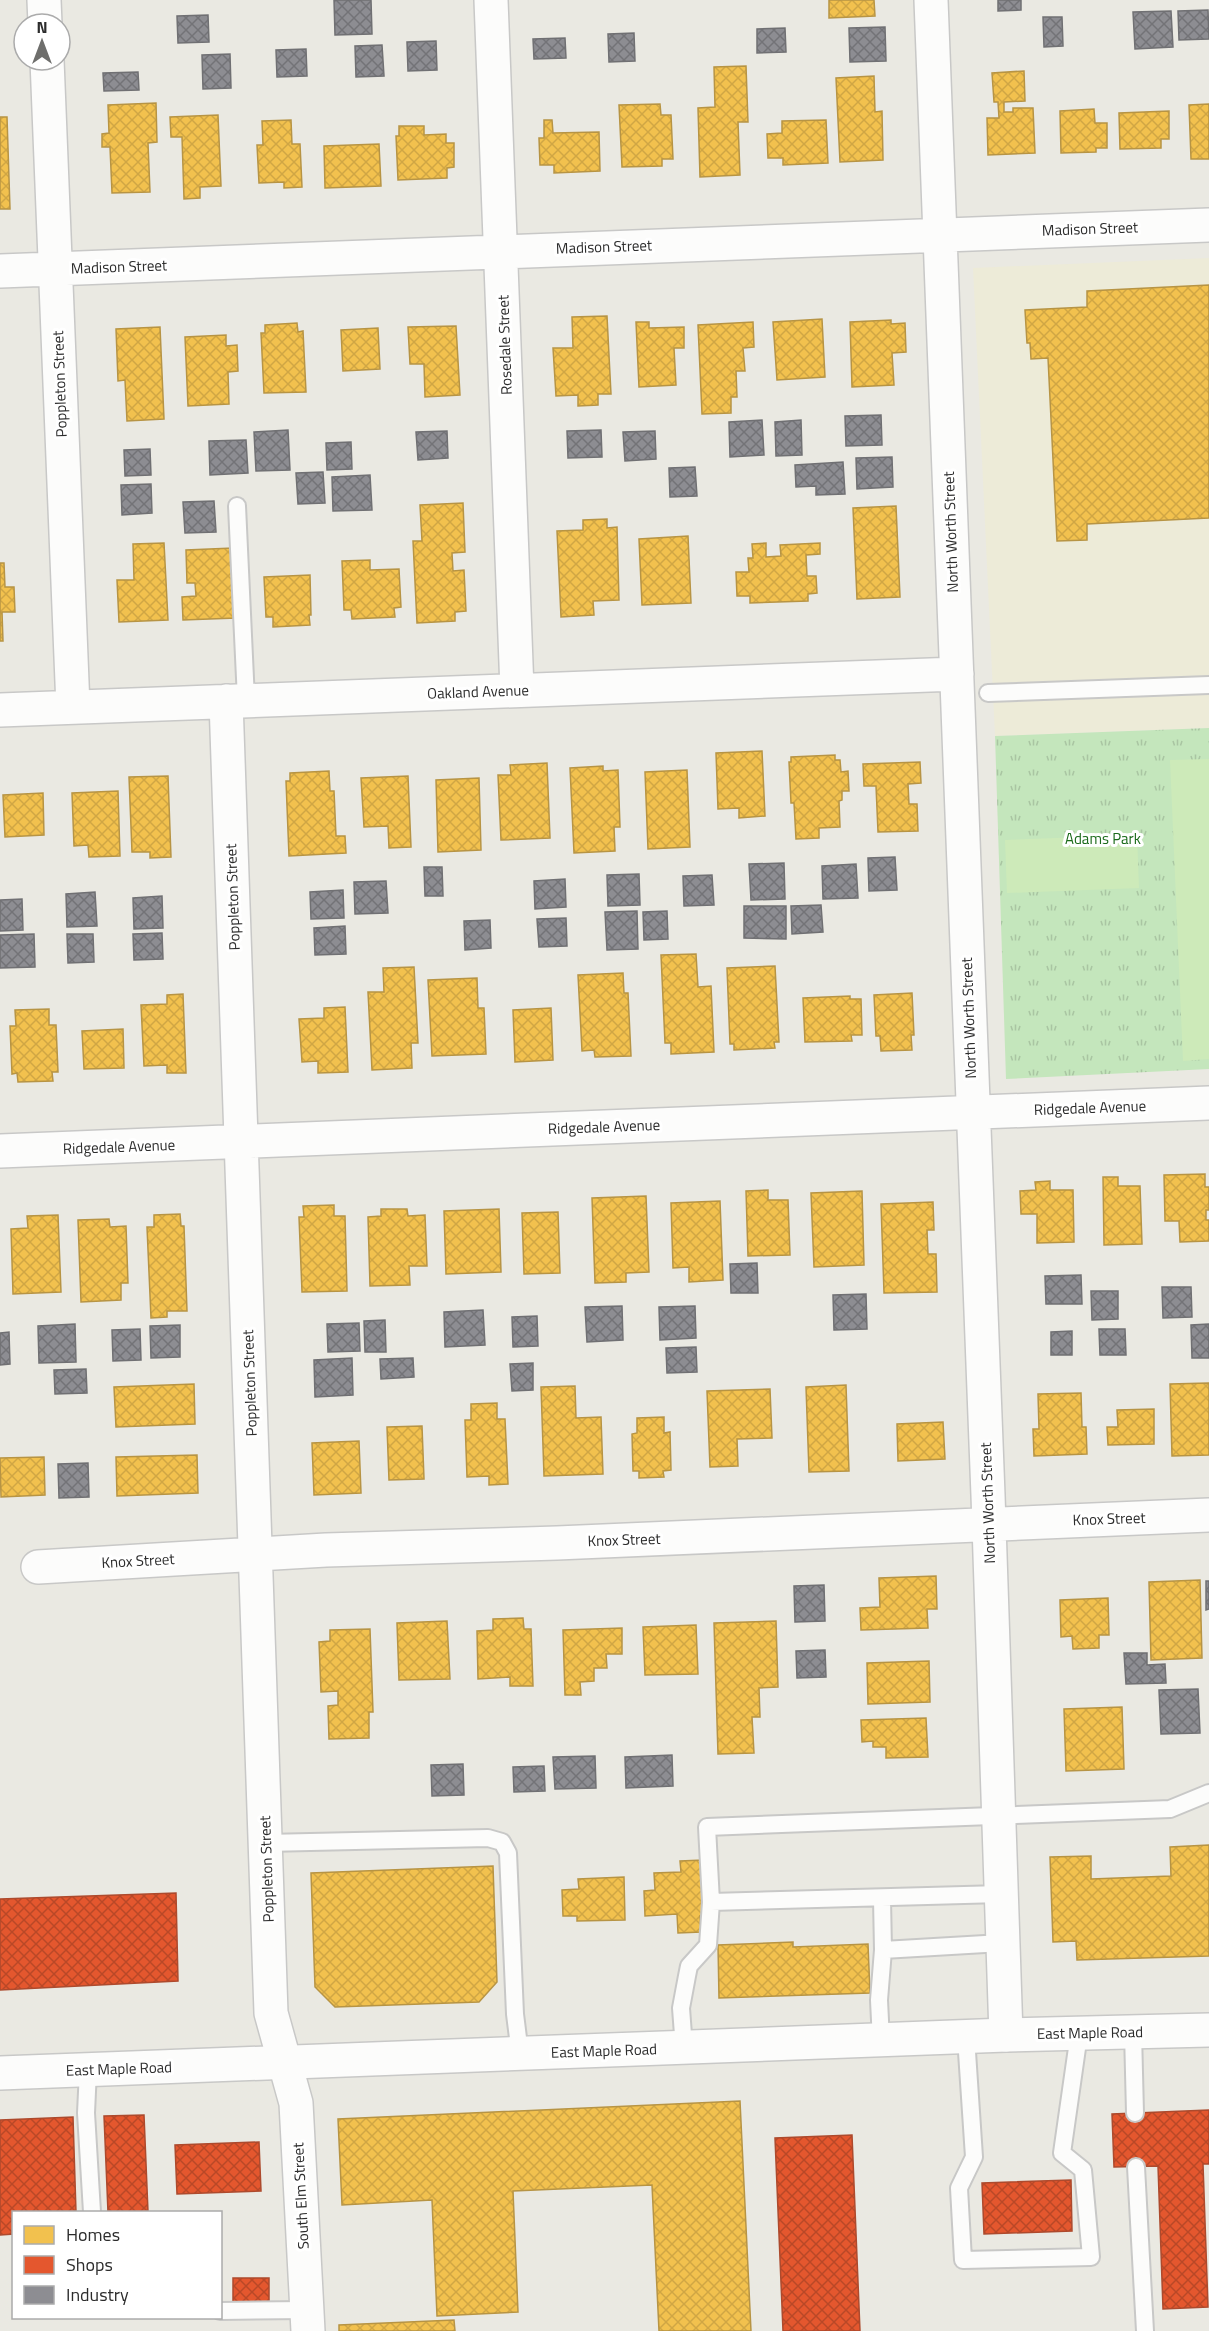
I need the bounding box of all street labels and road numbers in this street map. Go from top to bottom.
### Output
street label: Madison Street [1041,215,1139,242]
street label: Madison Street [555,233,653,260]
street label: Madison Street [70,253,168,280]
street label: Rosedale Street [491,294,518,395]
street label: Poppleton Street [46,330,73,438]
street label: North Worth Street [937,470,964,593]
street label: Oakland Avenue [427,678,529,705]
street label: Poppleton Street [219,843,246,951]
street label: North Worth Street [955,956,982,1079]
street label: Ridgedale Avenue [1033,1094,1147,1121]
street label: Ridgedale Avenue [547,1113,661,1140]
street label: Ridgedale Avenue [62,1133,176,1160]
street label: Poppleton Street [236,1329,263,1437]
street label: North Worth Street [974,1441,1001,1564]
street label: Knox Street [1072,1506,1147,1531]
street label: Knox Street [587,1527,662,1552]
street label: Knox Street [101,1547,176,1574]
street label: Poppleton Street [253,1815,280,1923]
street label: East Maple Road [1037,2020,1143,2045]
street label: East Maple Road [551,2037,657,2064]
street label: East Maple Road [66,2055,172,2082]
street label: South Elm Street [286,2141,315,2250]

